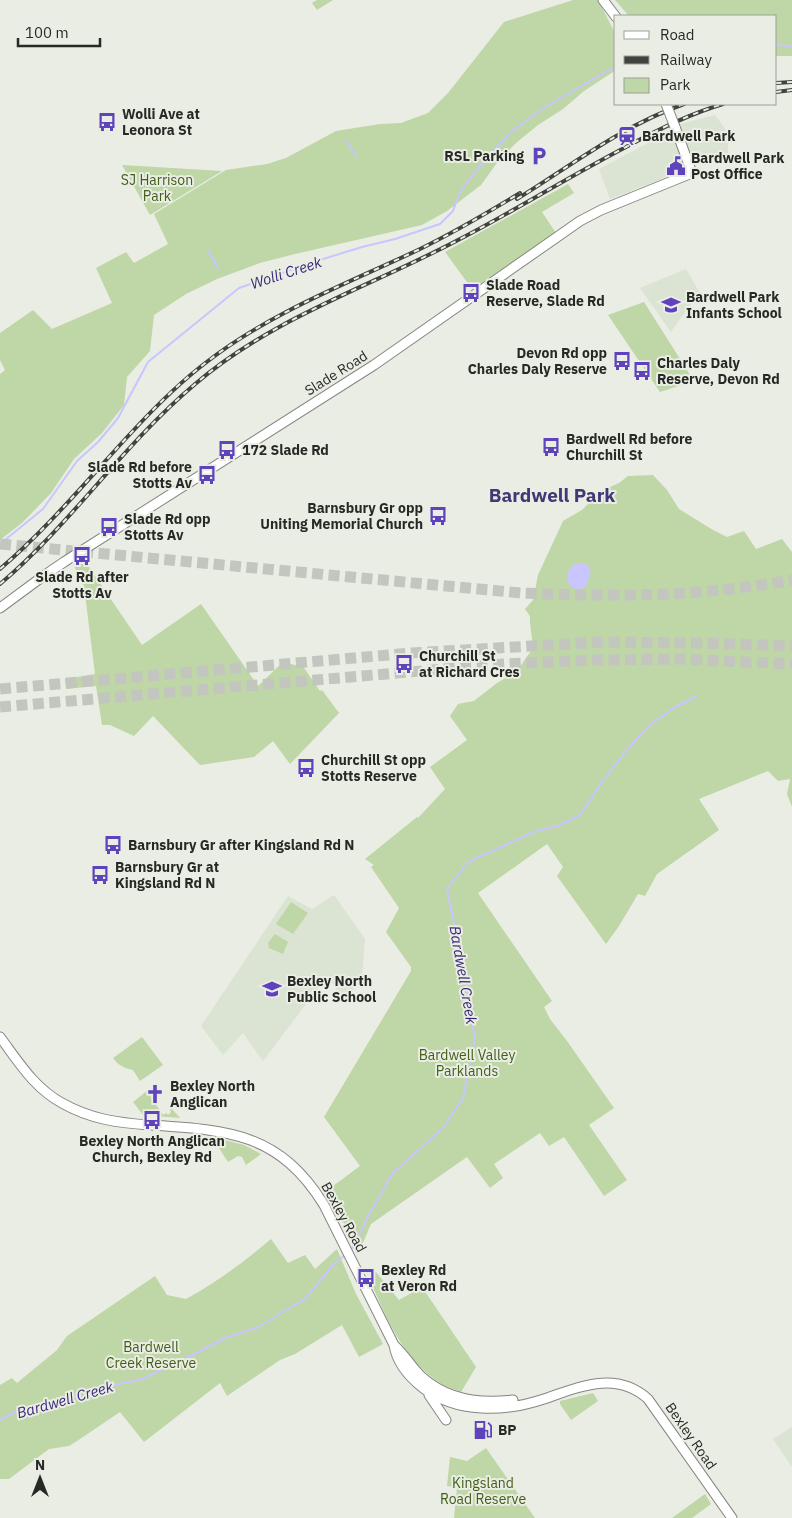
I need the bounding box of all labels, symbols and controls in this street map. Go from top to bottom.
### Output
scale bar [18,15,100,47]
legend [614,15,777,105]
text: 100 m [25,23,69,42]
text: Road [660,25,695,44]
text: Railway [660,50,713,69]
text: Park [660,75,690,94]
place label: Wolli Ave at Leonora St [122,105,200,139]
bus stop icon: Wolli Ave at Leonora St [96,111,118,133]
station icon: Bardwell Park [616,125,638,147]
place label: Bardwell Park [642,127,736,145]
parking icon: RSL Parking [528,145,550,167]
place label: RSL Parking [444,147,524,165]
place label: Bardwell Park Post Office [691,149,785,183]
public building icon: Bardwell Park Post Office [665,155,687,177]
park label: SJ Harrison Park [121,171,193,205]
water label: Wolli Creek [248,252,324,293]
place label: Slade Road Reserve, Slade Rd [486,276,605,310]
bus stop icon: Slade Road Reserve, Slade Rd [460,282,482,304]
place label: Bardwell Park Infants School [686,288,782,322]
school or university icon: Bardwell Park Infants School [660,294,682,316]
place label: Devon Rd opp Charles Daly Reserve [468,344,607,378]
street label: Slade Road [301,347,371,399]
bus stop icon: Devon Rd opp Charles Daly Reserve [611,350,633,372]
place label: Charles Daly Reserve, Devon Rd [657,354,780,388]
bus stop icon: Charles Daly Reserve, Devon Rd [631,360,653,382]
place label: Bardwell Rd before Churchill St [566,430,692,464]
bus stop icon: Bardwell Rd before Churchill St [540,436,562,458]
bus stop icon: 172 Slade Rd [216,439,238,461]
place label: 172 Slade Rd [242,441,329,459]
place label: Slade Rd before Stotts Av [88,458,192,492]
bus stop icon: Slade Rd before Stotts Av [196,464,218,486]
district label: Bardwell Park [489,483,615,507]
place label: Barnsbury Gr opp Uniting Memorial Church [260,499,423,533]
bus stop icon: Barnsbury Gr opp Uniting Memorial Church [427,505,449,527]
place label: Slade Rd opp Stotts Av [124,510,211,544]
bus stop icon: Slade Rd opp Stotts Av [98,516,120,538]
bus stop icon: Slade Rd after Stotts Av [71,545,93,567]
place label: Slade Rd after Stotts Av [35,568,129,602]
place label: Churchill St at Richard Cres [419,647,520,681]
bus stop icon: Churchill St at Richard Cres [393,653,415,675]
place label: Churchill St opp Stotts Reserve [321,751,426,785]
bus stop icon: Churchill St opp Stotts Reserve [295,757,317,779]
bus stop icon: Barnsbury Gr after Kingsland Rd N [102,834,124,856]
place label: Barnsbury Gr after Kingsland Rd N [128,836,354,854]
place label: Barnsbury Gr at Kingsland Rd N [115,858,219,892]
bus stop icon: Barnsbury Gr at Kingsland Rd N [89,864,111,886]
water label: Bardwell Creek [445,924,482,1026]
place label: Bexley North Public School [287,972,376,1006]
school or university icon: Bexley North Public School [261,978,283,1000]
park label: Bardwell Valley Parklands [419,1046,515,1080]
place label: Bexley North Anglican [170,1077,255,1111]
church icon: Bexley North Anglican [144,1083,166,1105]
bus stop icon: Bexley North Anglican Church, Bexley Rd [141,1109,163,1131]
place label: Bexley North Anglican Church, Bexley Rd [79,1132,225,1166]
street label: Bexley Road [317,1179,371,1255]
place label: Bexley Rd at Veron Rd [381,1261,457,1295]
bus stop icon: Bexley Rd at Veron Rd [355,1267,377,1289]
park label: Bardwell Creek Reserve [106,1338,197,1372]
water label: Bardwell Creek [14,1377,116,1422]
street label: Bexley Road [661,1399,721,1473]
fuel station icon: BP [472,1419,494,1441]
place label: BP [498,1421,517,1439]
north arrow [15,1453,65,1503]
text: N [35,1456,45,1474]
park label: Kingsland Road Reserve [440,1474,526,1508]

